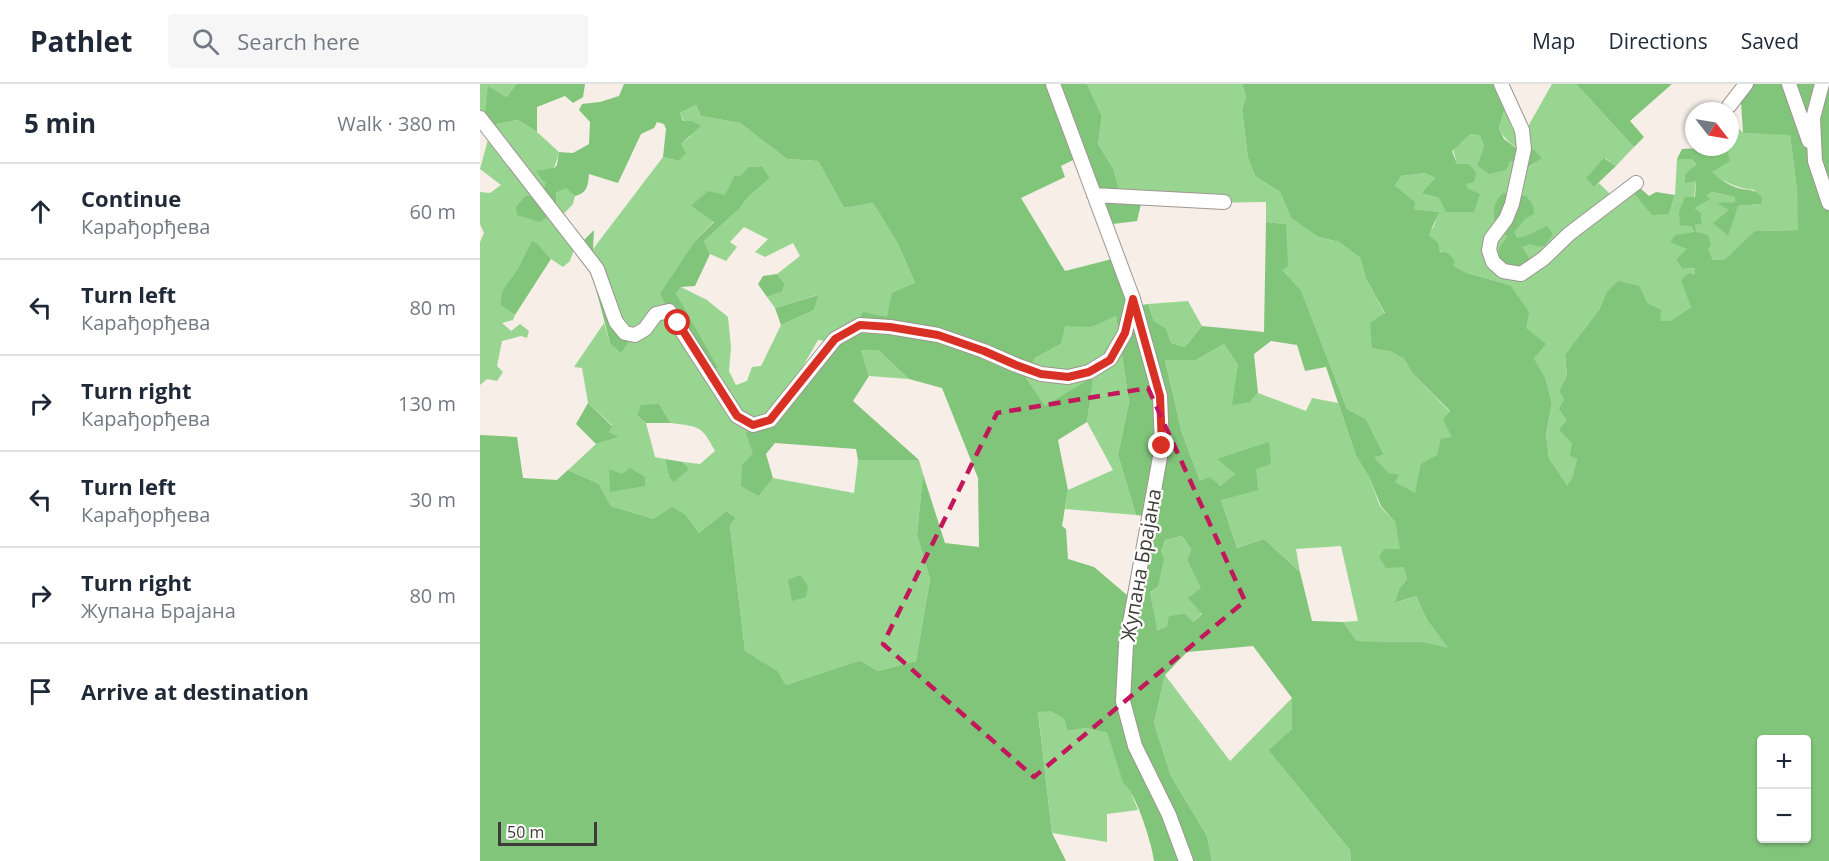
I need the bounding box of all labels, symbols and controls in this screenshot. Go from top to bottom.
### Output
search box [168,14,588,68]
text: Pathlet [30,22,132,60]
icon: search [189,25,222,58]
text: Search here [237,26,360,56]
text: Map [1532,27,1575,55]
text: Directions [1608,27,1708,55]
text: Saved [1741,27,1799,55]
north arrow [1685,102,1739,156]
text: 5 min [24,105,96,141]
text: Walk · 380 m [337,110,456,137]
text: Continue [81,183,181,213]
icon: ahead [24,195,57,228]
text: 60 m [409,198,456,225]
text: Карађорђева [81,213,210,240]
text: Turn left [81,279,176,309]
icon: left [24,291,57,324]
text: 80 m [409,294,456,321]
text: Карађорђева [81,309,210,336]
route start [664,309,690,335]
text: Turn right [81,375,192,405]
icon: right [24,387,57,420]
text: 130 m [398,390,456,417]
text: Карађорђева [81,405,210,432]
route end [1148,432,1174,458]
text: Turn left [81,471,176,501]
icon: left [24,483,57,516]
text: 30 m [409,486,456,513]
street label: Жупана Брајана [1114,486,1167,644]
text: Карађорђева [81,501,210,528]
text: Turn right [81,567,192,597]
icon: right [24,579,57,612]
text: 80 m [409,582,456,609]
text: Жупана Брајана [81,597,236,624]
icon: arrive [24,675,57,708]
text: Arrive at destination [81,676,309,706]
map controls [1757,735,1811,843]
button: + [1757,735,1811,789]
button: − [1757,789,1811,843]
scale bar [498,819,597,846]
text: 50 m [507,821,544,843]

